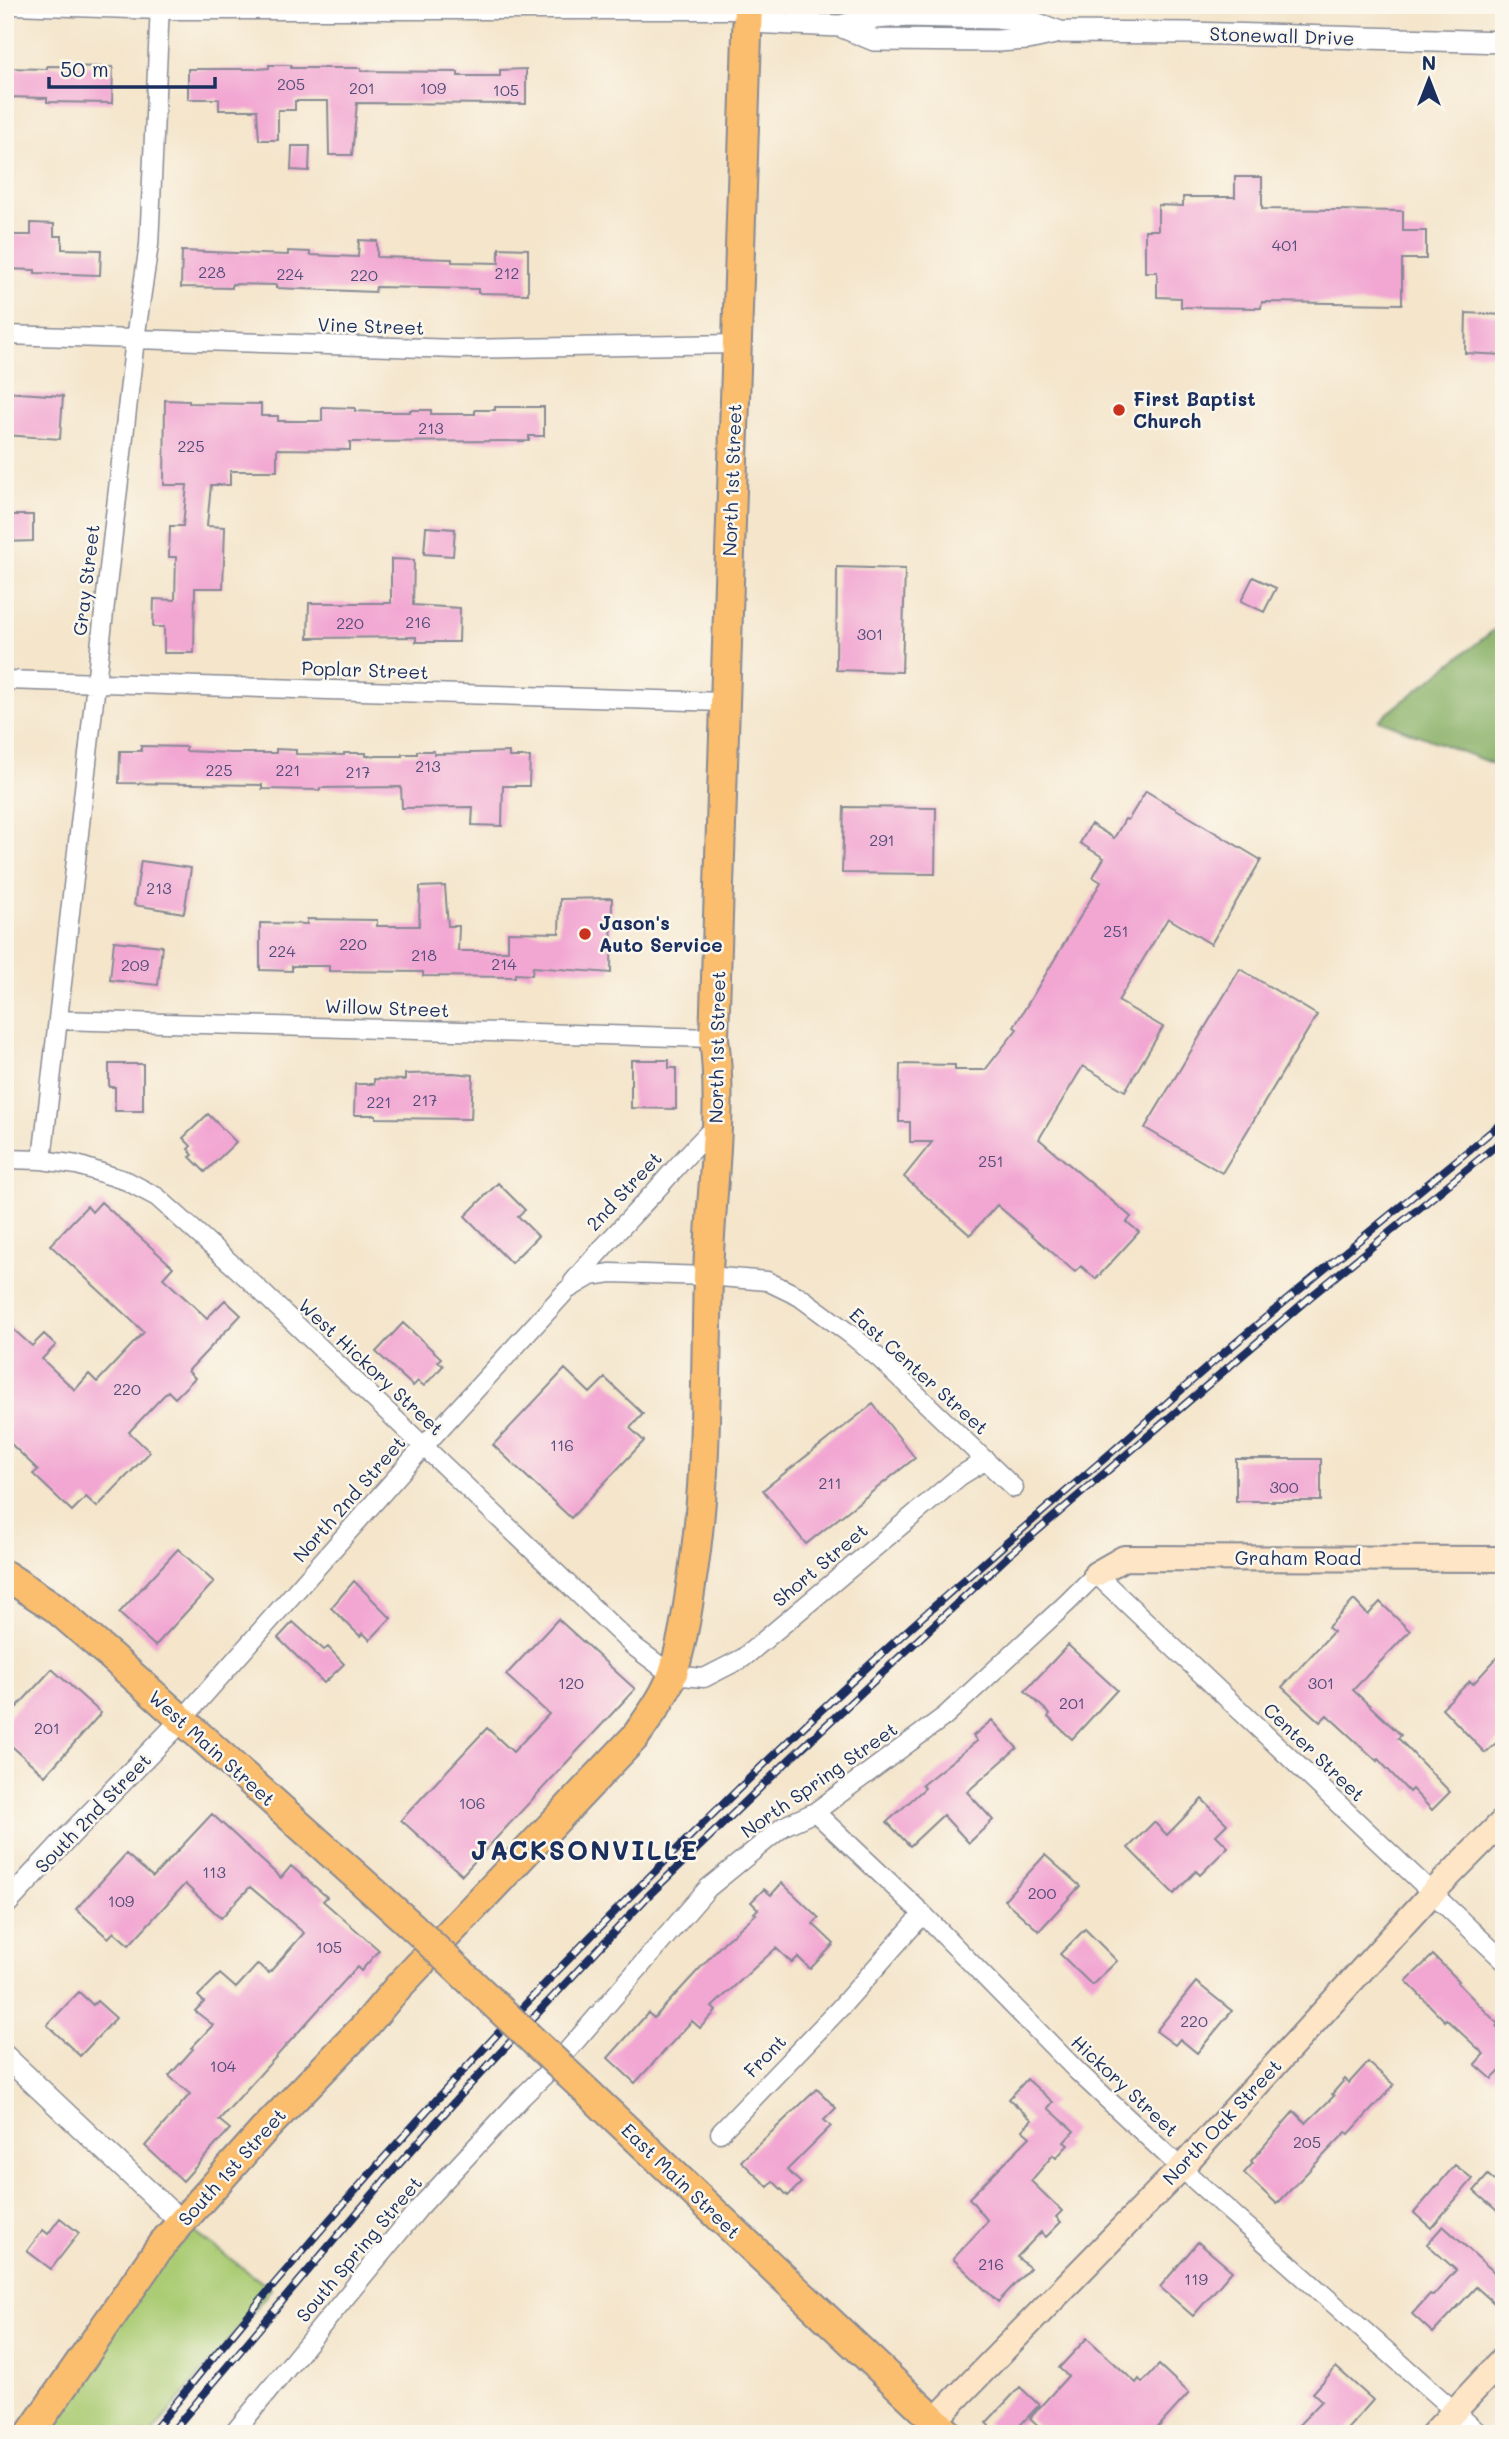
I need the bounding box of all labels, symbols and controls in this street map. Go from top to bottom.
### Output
street label: Stonewall Drive [1209,20,1355,51]
scale bar [49,46,215,90]
north arrow [1394,46,1464,116]
text: N [1422,50,1436,75]
text: 50 m [60,55,109,82]
house number: 205 [277,73,305,94]
house number: 201 [349,77,375,98]
house number: 109 [420,77,446,98]
house number: 105 [493,79,519,100]
house number: 401 [1272,234,1298,255]
house number: 228 [198,261,226,282]
house number: 212 [495,262,519,283]
house number: 224 [276,263,304,284]
house number: 220 [350,264,378,285]
street label: Vine Street [317,311,425,340]
place label: First Baptist Church [1133,386,1256,433]
marker: First Baptist Church [1111,402,1127,418]
street label: North 1st Street [716,403,747,557]
house number: 213 [418,417,444,438]
house number: 225 [177,435,205,456]
street label: Gray Street [66,523,105,637]
house number: 216 [405,611,431,632]
house number: 220 [336,612,364,633]
house number: 301 [857,623,883,644]
street label: Poplar Street [301,655,429,684]
house number: 213 [415,755,441,776]
house number: 225 [205,759,233,780]
house number: 221 [276,759,300,780]
house number: 217 [346,761,371,782]
house number: 291 [869,829,895,850]
house number: 213 [146,877,172,898]
place label: Jason's Auto Service [599,910,722,957]
house number: 251 [1103,920,1129,941]
marker: Jason's Auto Service [577,926,593,942]
house number: 220 [339,933,367,954]
house number: 224 [268,940,296,961]
house number: 218 [411,944,437,965]
house number: 214 [491,953,517,974]
house number: 209 [121,954,149,975]
street label: North 1st Street [703,970,730,1124]
street label: Willow Street [324,993,450,1022]
house number: 217 [413,1089,438,1110]
house number: 221 [367,1091,391,1112]
street label: 2nd Street [580,1146,667,1236]
house number: 251 [978,1150,1004,1171]
street label: West Hickory Street [293,1293,449,1441]
street label: East Center Street [845,1302,994,1440]
house number: 220 [113,1378,141,1399]
street label: North 2nd Street [287,1430,410,1567]
house number: 116 [550,1434,574,1455]
house number: 211 [818,1472,842,1493]
house number: 300 [1269,1476,1299,1497]
street label: Short Street [767,1517,873,1612]
street label: Graham Road [1235,1545,1361,1570]
house number: 120 [558,1672,584,1693]
house number: 301 [1308,1672,1334,1693]
street label: West Main Street [144,1684,281,1811]
house number: 201 [1059,1692,1085,1713]
street label: Center Street [1258,1697,1371,1807]
street label: North Spring Street [735,1716,902,1843]
house number: 201 [34,1717,60,1738]
street label: South 2nd Street [29,1747,156,1878]
house number: 106 [459,1792,485,1813]
district label: JACKSONVILLE [471,1833,699,1867]
house number: 113 [202,1861,226,1882]
house number: 200 [1028,1882,1056,1903]
house number: 109 [108,1890,134,1911]
house number: 105 [316,1936,342,1957]
house number: 220 [1180,2010,1208,2031]
street label: Front [738,2029,791,2082]
street label: Hickory Street [1066,2029,1184,2142]
street label: North Oak Street [1157,2053,1287,2190]
house number: 104 [210,2055,237,2076]
street label: South 1st Street [172,2103,291,2231]
street label: East Main Street [616,2117,746,2244]
house number: 205 [1293,2131,1321,2152]
street label: South Spring Street [290,2170,427,2327]
house number: 216 [978,2253,1004,2274]
house number: 119 [1184,2268,1208,2289]

